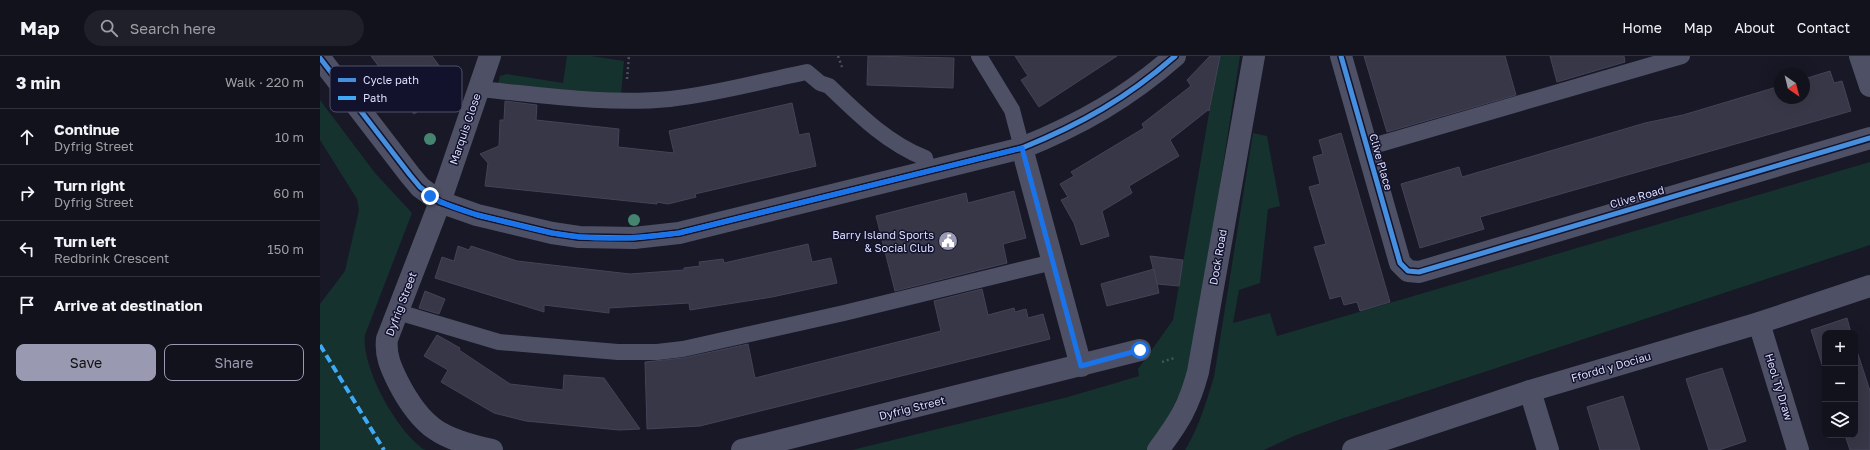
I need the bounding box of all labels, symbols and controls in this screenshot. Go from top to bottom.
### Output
search box [84,10,364,46]
text: Map [20,16,60,39]
icon: search [98,17,120,39]
text: Search here [130,19,216,37]
text: Home [1622,19,1662,36]
text: Map [1684,19,1712,36]
text: About [1734,19,1775,36]
text: Contact [1797,19,1850,36]
legend [330,66,462,112]
north arrow [1774,68,1810,104]
text: 3 min [16,72,60,93]
text: Cycle path [363,73,419,86]
text: Walk · 220 m [225,74,304,90]
text: Path [363,91,387,104]
street label: Marquis Close [446,91,483,166]
text: Continue [54,120,120,138]
icon: ahead [16,126,38,148]
text: 10 m [275,129,304,145]
street label: Clive Place [1367,132,1396,192]
text: Dyfrig Street [54,138,134,154]
text: Turn right [54,176,125,194]
icon: right [16,182,38,204]
street label: Clive Road [1608,183,1666,210]
text: 60 m [273,185,304,201]
route end [421,187,439,205]
text: Dyfrig Street [54,194,134,210]
place label: Barry Island Sports & Social Club [832,228,934,254]
street label: Dock Road [1206,228,1229,286]
public building icon: Barry Island Sports & Social Club [937,230,959,252]
text: Turn left [54,232,116,250]
icon: left [16,238,38,260]
text: 150 m [267,241,304,257]
text: Redbrink Crescent [54,250,169,266]
street label: Dyfrig Street [382,270,419,338]
icon: arrive [16,294,38,316]
text: Arrive at destination [54,296,203,314]
map controls [1822,330,1858,438]
button: + [1822,330,1858,366]
route start [1131,341,1149,359]
button: Save [16,344,156,381]
button: Share [164,344,304,381]
street label: Ffordd y Dociau [1569,349,1652,384]
street label: Heol Tŷ Draw [1763,352,1796,422]
button: − [1822,366,1858,402]
street label: Dyfrig Street [878,393,946,422]
button: layers [1822,402,1858,438]

